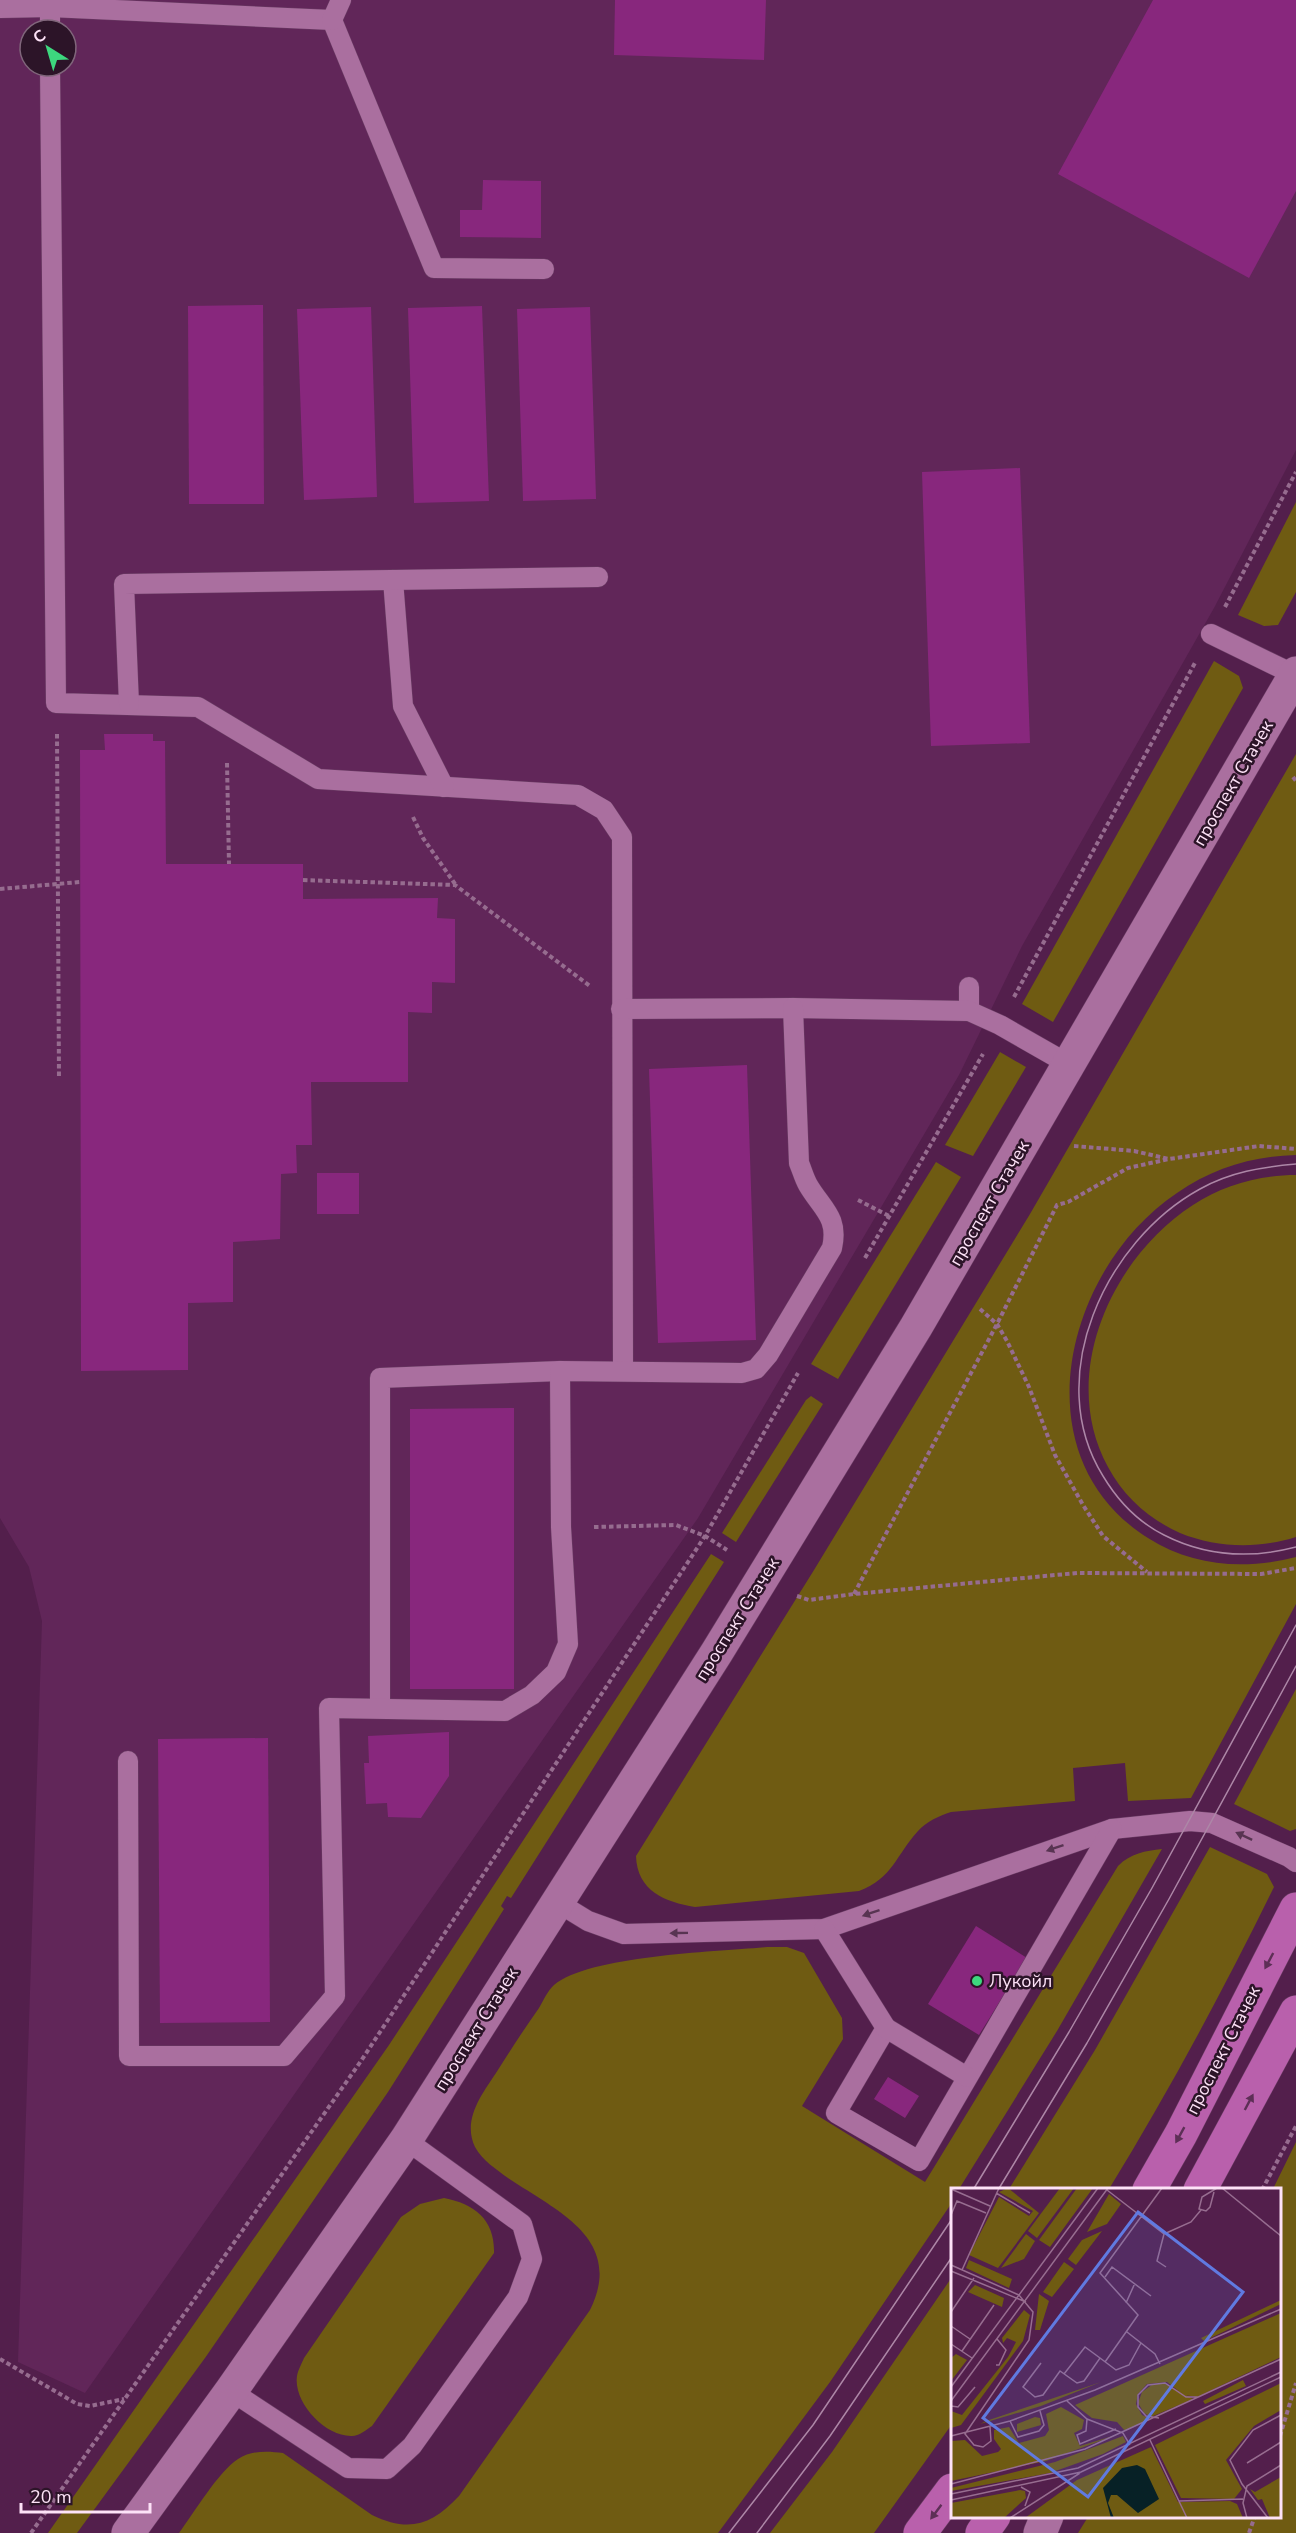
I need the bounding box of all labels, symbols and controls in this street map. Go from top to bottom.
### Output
north arrow [18,18,78,78]
text: С [29,25,51,49]
street label: проспект Стачек [1187,715,1279,850]
street label: проспект Стачек [943,1135,1035,1270]
street label: проспект Стачек [689,1552,785,1685]
one-way arrow [1234,1831,1252,1841]
one-way arrow [1046,1844,1064,1854]
one-way arrow [862,1908,880,1918]
one-way arrow [670,1928,689,1937]
one-way arrow [1264,1953,1274,1970]
street label: проспект Стачек [428,1962,524,2095]
place label: Лукойл [989,1969,1052,1993]
marker: Лукойл [970,1974,984,1988]
street label: проспект Стачек [1180,1981,1266,2118]
one-way arrow [1244,2093,1254,2110]
one-way arrow [1175,2127,1186,2143]
inset map [951,2188,1281,2518]
scale bar [21,2476,150,2514]
text: 20 m [30,2485,72,2509]
one-way arrow [930,2503,942,2519]

